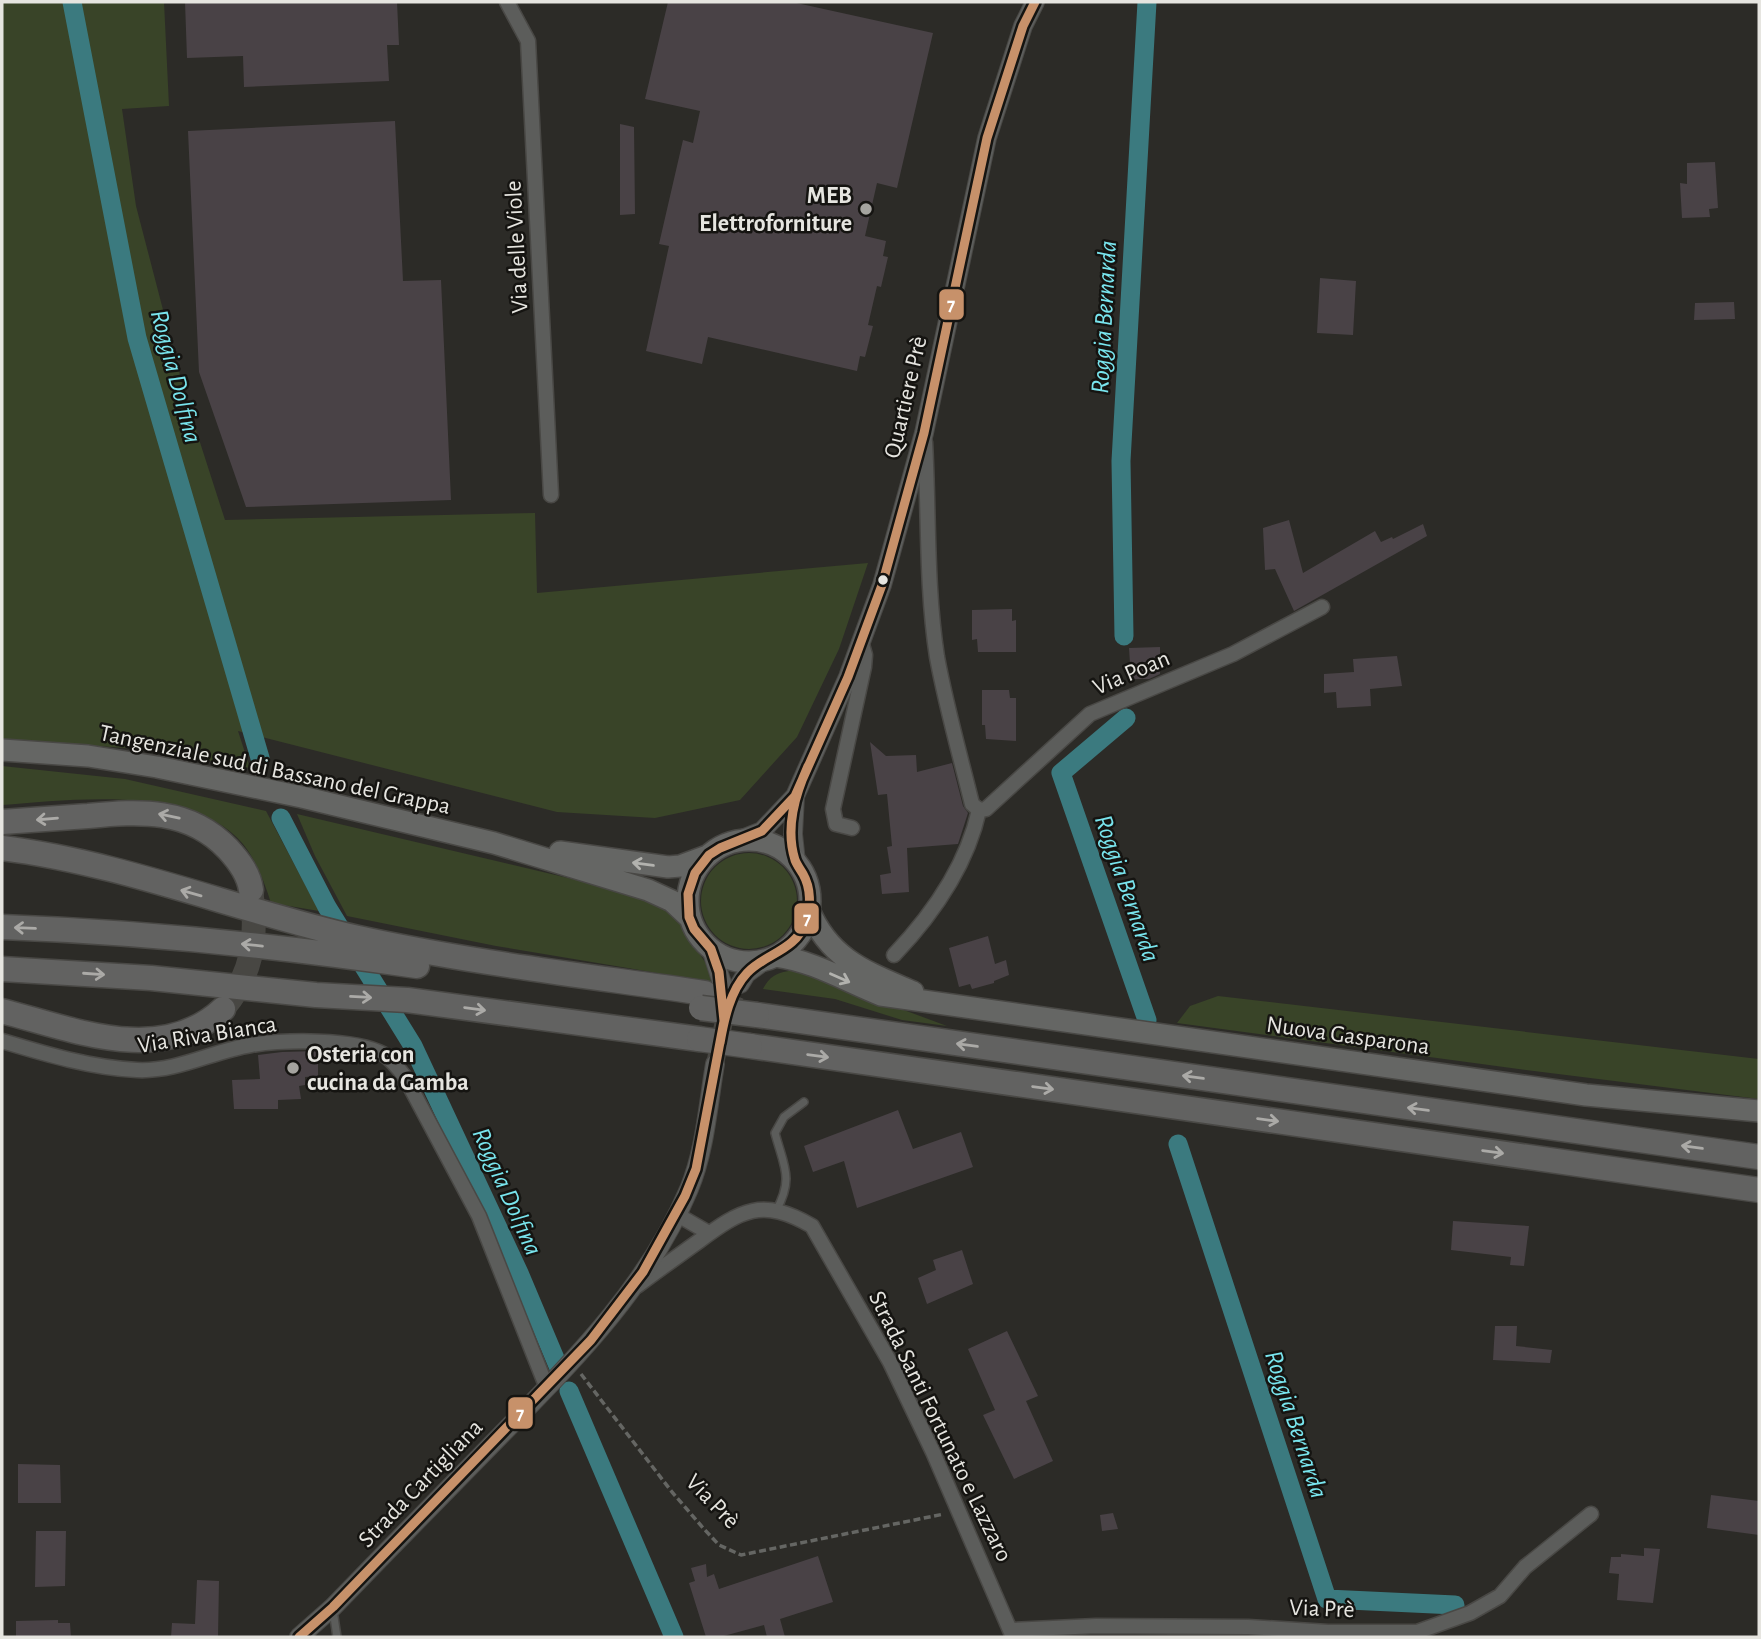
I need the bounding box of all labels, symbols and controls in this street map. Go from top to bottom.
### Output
street label: Via delle Viole [502,180,532,314]
place label: MEB Elettroforniture [699,184,852,236]
marker: MEB Elettroforniture [858,201,874,217]
water label: Roggia Bernarda [1087,240,1121,394]
line badge: 7 [938,288,965,321]
text: 7 [947,296,955,315]
water label: Roggia Dolfina [146,307,206,446]
street label: Quartiere Prè [880,334,932,461]
unlabelled marker [876,573,890,587]
street label: Via Poan [1089,646,1173,700]
street label: Tangenziale sud di Bassano del Grappa [97,721,452,819]
one-way arrow [158,809,181,822]
water label: Roggia Bernarda [1090,812,1164,965]
one-way arrow [37,813,59,826]
one-way arrow [632,857,654,870]
one-way arrow [180,886,202,899]
line badge: 7 [793,902,820,935]
text: 7 [803,910,811,929]
one-way arrow [14,921,37,934]
one-way arrow [241,938,264,951]
one-way arrow [83,968,105,981]
one-way arrow [829,972,850,985]
one-way arrow [350,991,372,1004]
one-way arrow [463,1002,486,1015]
street label: Via Riva Bianca [136,1012,278,1058]
street label: Nuova Gasparona [1265,1013,1431,1059]
one-way arrow [956,1039,979,1052]
place label: Osteria con cucina da Gamba [307,1043,469,1095]
one-way arrow [806,1050,828,1063]
marker: Osteria con cucina da Gamba [285,1060,301,1076]
one-way arrow [1182,1070,1204,1083]
one-way arrow [1031,1082,1054,1095]
one-way arrow [1407,1102,1430,1115]
one-way arrow [1256,1113,1279,1126]
water label: Roggia Dolfina [467,1124,547,1259]
one-way arrow [1681,1140,1704,1153]
one-way arrow [1481,1145,1504,1158]
street label: Strada Santi Fortunato e Lazzaro [864,1287,1016,1566]
water label: Roggia Bernarda [1260,1347,1332,1501]
line badge: 7 [507,1396,534,1430]
text: 7 [516,1405,524,1424]
street label: Strada Cartigliana [354,1415,487,1552]
street label: Via Prè [681,1470,744,1534]
street label: Via Prè [1289,1596,1355,1622]

